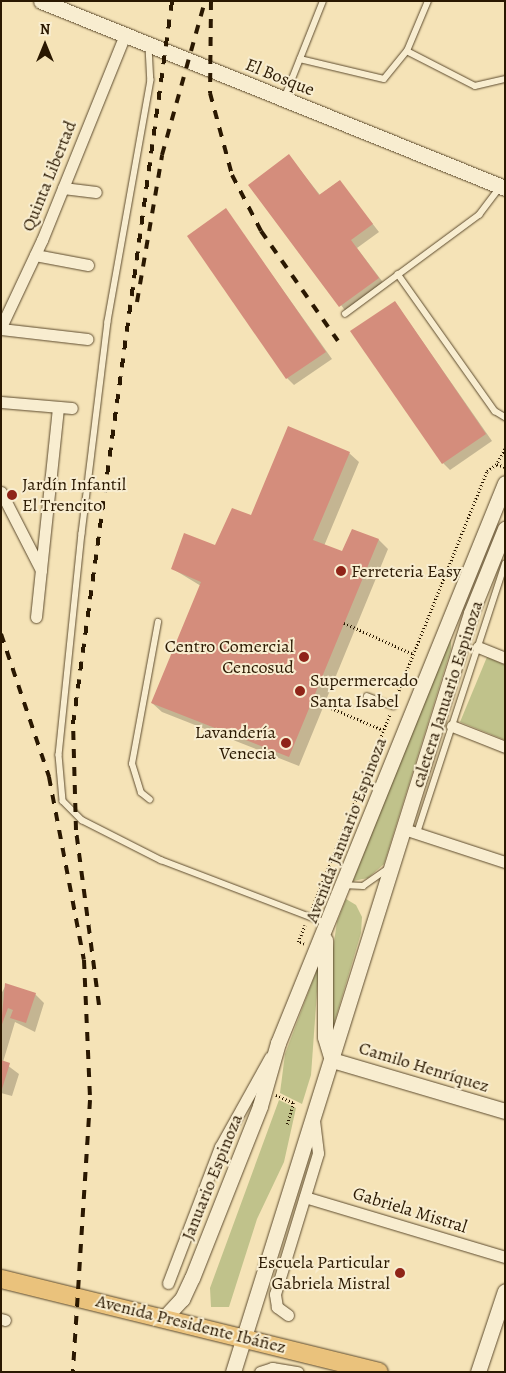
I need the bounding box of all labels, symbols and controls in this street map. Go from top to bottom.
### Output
north arrow [20,20,70,70]
text: N [40,20,50,39]
street label: El Bosque [242,53,318,101]
street label: Quinta Libertad [17,118,81,234]
place label: Jardín Infantil El Trencito [22,474,126,516]
marker: Jardín Infantil El Trencito [6,489,18,501]
place label: Ferreteria Easy [351,560,461,582]
marker: Ferreteria Easy [335,565,347,577]
street label: caletera Januario Espinoza [407,598,487,790]
place label: Centro Comercial Cencosud [165,636,294,679]
marker: Centro Comercial Cencosud [298,651,310,663]
place label: Supermercado Santa Isabel [310,670,418,712]
marker: Supermercado Santa Isabel [294,685,306,697]
place label: Lavandería Venecia [195,722,276,764]
street label: Avenida Januario Espinoza [301,734,391,926]
marker: Lavandería Venecia [280,737,292,749]
street label: Camilo Henríquez [356,1037,492,1097]
street label: Januario Espinoza [177,1111,247,1243]
street label: Gabriela Mistral [350,1182,470,1238]
place label: Escuela Particular Gabriela Mistral [257,1252,390,1294]
marker: Escuela Particular Gabriela Mistral [394,1267,406,1279]
street label: Avenida Presidente Ibáñez [94,1290,288,1358]

